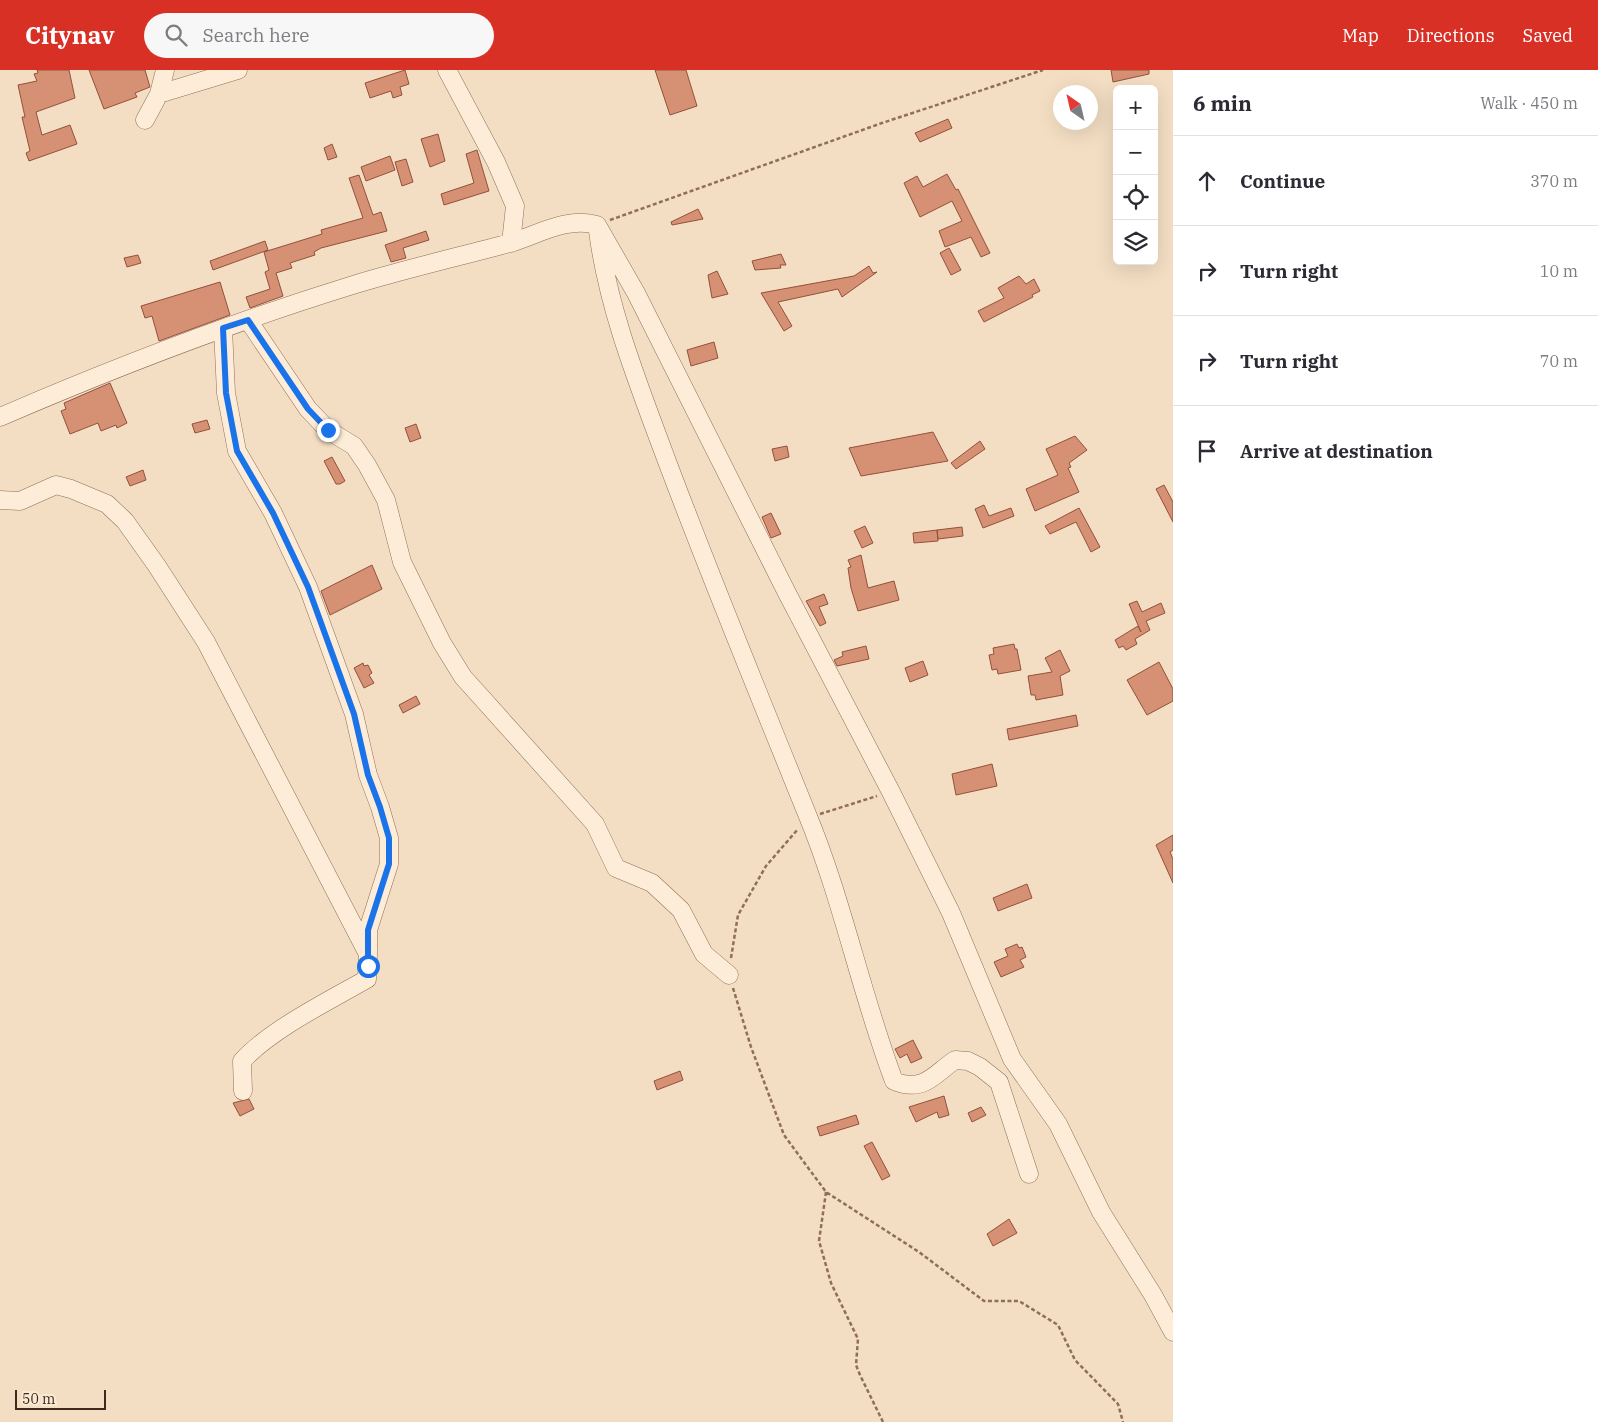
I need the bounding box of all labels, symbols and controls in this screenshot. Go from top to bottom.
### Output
search box [144,13,494,58]
text: Citynav [25,19,114,51]
icon: search [162,21,190,49]
text: Search here [202,23,310,47]
text: Map [1342,24,1379,47]
text: Directions [1407,24,1495,47]
text: Saved [1523,24,1573,47]
north arrow [1053,85,1098,130]
map controls [1113,85,1158,265]
button: + [1113,85,1158,130]
text: 6 min [1193,89,1252,117]
text: Walk · 450 m [1480,93,1578,113]
button: − [1113,130,1158,175]
icon: ahead [1193,167,1221,195]
text: Continue [1240,169,1325,193]
text: 370 m [1530,171,1578,191]
button: locate [1113,175,1158,220]
button: layers [1113,220,1158,265]
icon: right [1193,257,1221,285]
text: Turn right [1240,259,1338,283]
text: 10 m [1540,261,1578,281]
icon: right [1193,347,1221,375]
text: Turn right [1240,349,1338,373]
text: 70 m [1540,351,1578,371]
route end [317,419,340,442]
icon: arrive [1193,437,1221,465]
text: Arrive at destination [1240,439,1433,463]
route start [357,955,380,978]
scale bar [15,1387,106,1410]
text: 50 m [22,1390,55,1408]

